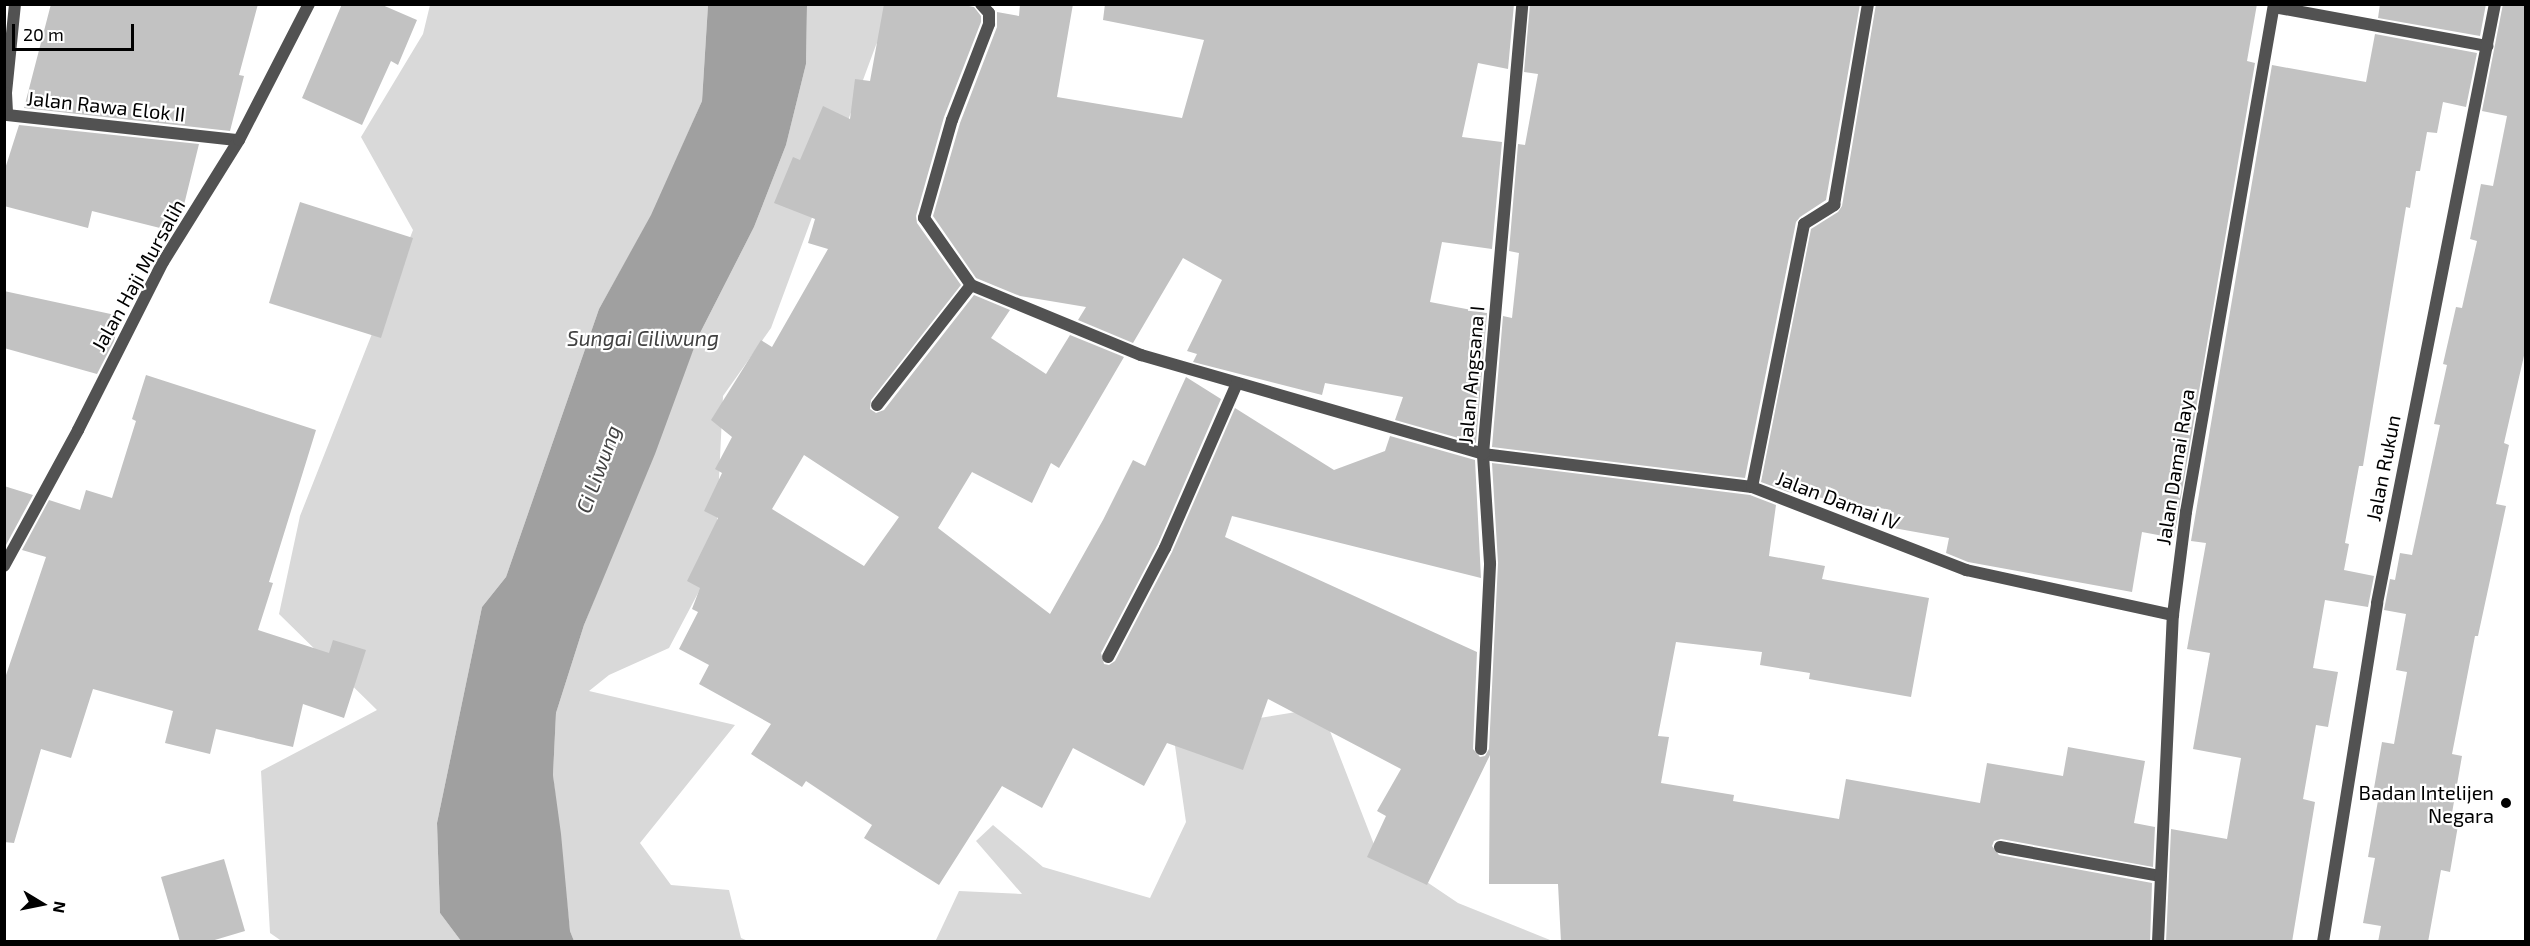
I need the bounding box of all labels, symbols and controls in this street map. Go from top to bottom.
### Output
scale bar [15,12,136,50]
text: 20 m [23,23,64,45]
street label: Jalan Rawa Elok II [25,86,187,126]
street label: Jalan Haji Mursalih [86,195,190,355]
street label: Jalan Angsana I [1453,304,1489,446]
water label: Sungai Ciliwung [567,325,719,351]
street label: Jalan Damai Raya [2151,387,2199,547]
street label: Jalan Rukun [2361,413,2405,523]
water label: Ci Liwung [571,422,625,516]
street label: Jalan Damai IV [1773,465,1903,535]
place label: Badan Intelijen Negara [2359,780,2494,827]
marker: Badan Intelijen Negara [2499,796,2513,810]
north arrow [12,874,72,934]
text: N [50,900,71,915]

